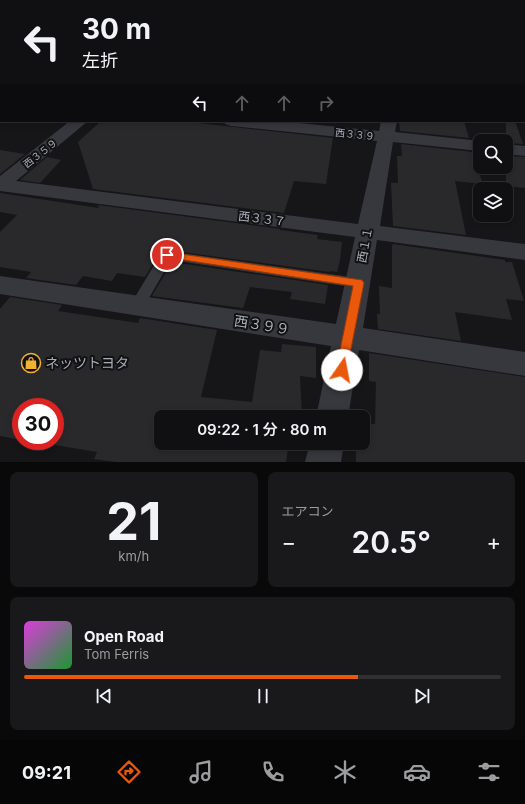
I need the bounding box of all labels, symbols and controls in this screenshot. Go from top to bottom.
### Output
text: 30 m [82,12,151,46]
icon: left [16,16,68,68]
text: 左折 [82,50,118,71]
icon: left [189,92,211,114]
icon: ahead [231,92,253,114]
icon: ahead [273,92,295,114]
icon: right [315,92,337,114]
street label: 西３３９ [334,126,376,142]
map controls [473,134,513,222]
button: search [473,134,513,174]
street label: 西３５９ [21,136,59,170]
button: layers [473,182,513,222]
street label: 西３３７ [237,208,287,229]
street label: 西１１ [354,226,375,264]
pin [150,238,184,272]
icon: arrive [156,244,178,266]
street label: 西３９９ [233,312,291,337]
position arrow [321,349,363,391]
shop icon: ネッツトヨタ [20,352,42,374]
place label: ネッツトヨタ [45,354,129,371]
speed limit sign: 30 [12,398,64,450]
text: 09:22 · 1 分 · 80 m [197,420,327,439]
text: 21 [106,490,161,553]
text: エアコン [282,503,334,519]
text: 20.5° [352,524,431,560]
text: − [282,529,296,555]
text: + [486,529,501,555]
text: km/h [118,548,149,564]
text: Open Road [84,627,164,646]
text: Tom Ferris [84,646,149,662]
icon: previous [93,685,115,707]
icon: pause [252,685,274,707]
icon: next [411,685,433,707]
icon: directions [115,758,143,786]
icon: music [187,758,215,786]
icon: phone [259,758,287,786]
icon: climate [331,758,359,786]
icon: car [403,758,431,786]
icon: filters [475,758,503,786]
text: 09:21 [22,762,71,783]

